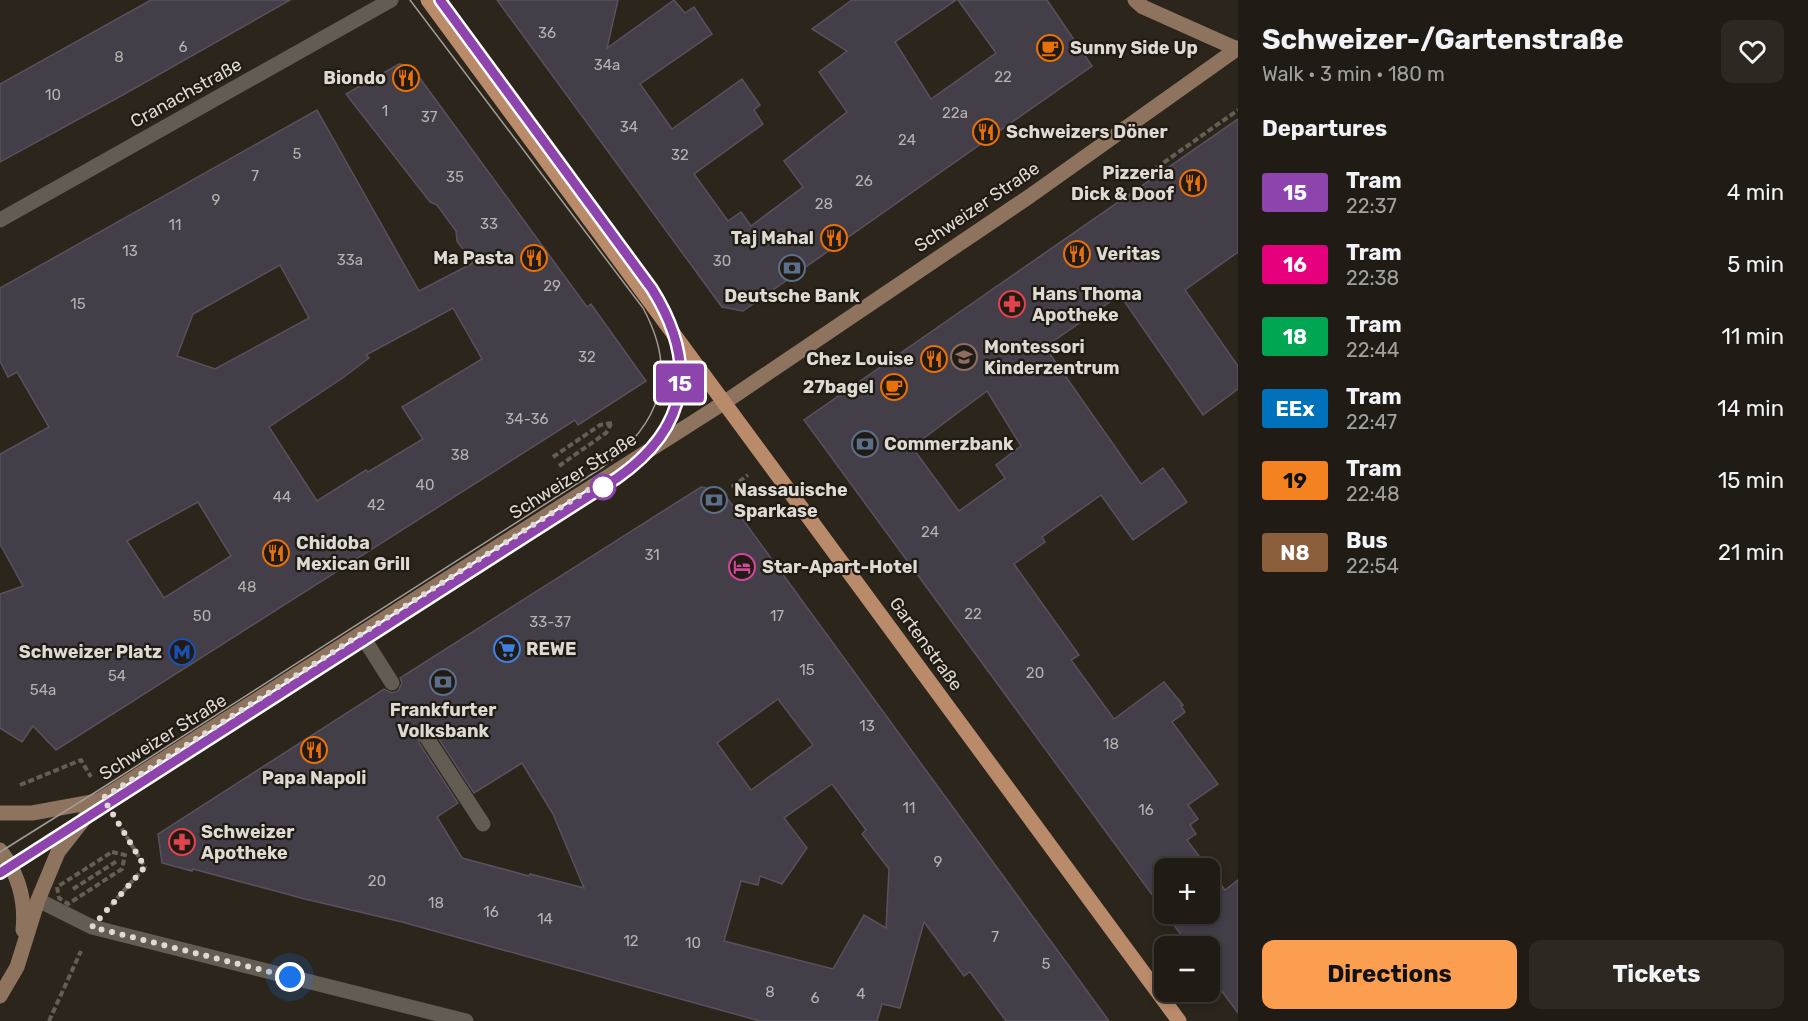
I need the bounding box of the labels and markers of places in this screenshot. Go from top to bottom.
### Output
cafe icon: Sunny Side Up [1035,33,1065,63]
place label: Sunny Side Up [1070,37,1198,59]
restaurant icon: Biondo [391,63,421,93]
place label: Biondo [323,67,386,89]
restaurant icon: Schweizers Döner [971,117,1001,147]
place label: Schweizers Döner [1006,121,1168,143]
place label: Pizzeria Dick & Doof [1071,162,1174,205]
restaurant icon: Pizzeria Dick & Doof [1178,168,1208,198]
restaurant icon: Taj Mahal [819,223,849,253]
place label: Taj Mahal [731,227,814,249]
restaurant icon: Veritas [1062,239,1092,269]
restaurant icon: Ma Pasta [519,243,549,273]
place label: Veritas [1096,243,1161,265]
place label: Ma Pasta [433,247,514,269]
bank icon: Deutsche Bank [777,253,807,283]
place label: Hans Thoma Apotheke [1032,283,1142,326]
place label: Deutsche Bank [724,285,860,307]
pharmacy icon: Hans Thoma Apotheke [997,289,1027,319]
place label: Montessori Kinderzentrum [984,336,1120,379]
school or university icon: Montessori Kinderzentrum [949,342,979,372]
restaurant icon: Chez Louise [919,344,949,374]
place label: Chez Louise [806,348,914,370]
cafe icon: 27bagel [879,372,909,402]
place label: 27bagel [803,376,874,398]
bank icon: Commerzbank [850,429,880,459]
place label: Commerzbank [884,433,1014,455]
unlabelled marker [590,474,616,500]
place label: Nassauische Sparkase [734,479,848,522]
bank icon: Nassauische Sparkase [699,485,729,515]
place label: Chidoba Mexican Grill [296,532,410,575]
restaurant icon: Chidoba Mexican Grill [261,538,291,568]
hotel icon: Star-Apart-Hotel [727,552,757,582]
place label: Star-Apart-Hotel [762,556,918,578]
supermarket icon: REWE [492,634,522,664]
metro station icon: Schweizer Platz [167,637,197,667]
place label: REWE [526,638,576,660]
place label: Schweizer Platz [19,641,162,663]
bank icon: Frankfurter Volksbank [428,667,458,697]
place label: Frankfurter Volksbank [390,699,496,742]
restaurant icon: Papa Napoli [299,735,329,765]
place label: Papa Napoli [262,767,366,789]
place label: Schweizer Apotheke [201,821,294,864]
pharmacy icon: Schweizer Apotheke [167,827,197,857]

